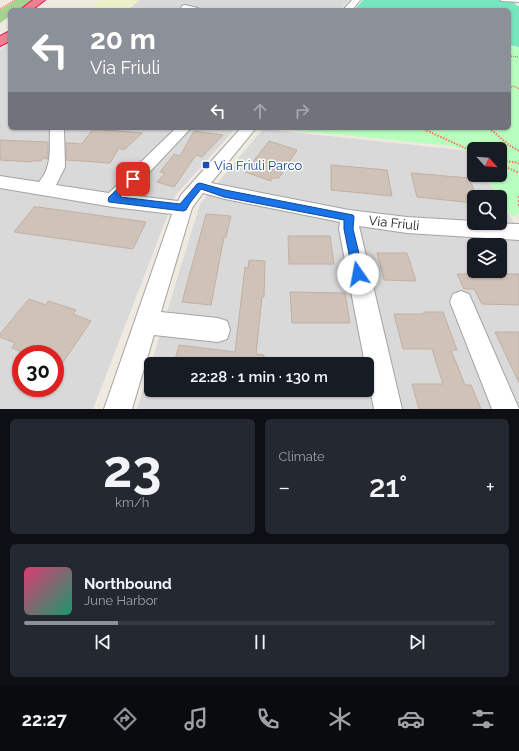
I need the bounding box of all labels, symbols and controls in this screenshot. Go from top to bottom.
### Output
text: 20 m [90,23,156,56]
icon: left [24,24,76,76]
text: Via Friuli [90,57,160,78]
icon: left [207,100,229,122]
icon: ahead [249,100,271,122]
icon: right [291,100,313,122]
north arrow [467,142,507,182]
map controls [467,142,507,278]
place label: Via Friuli Parco [214,158,303,173]
marker: Via Friuli Parco [201,160,211,170]
pin [116,162,150,196]
icon: arrive [122,168,144,190]
button: search [467,190,507,230]
street label: Via Friuli [368,213,420,233]
button: layers [467,238,507,278]
position arrow [337,253,379,295]
speed limit sign: 30 [12,345,64,397]
text: 22:28 · 1 min · 130 m [190,368,328,386]
text: 23 [103,438,161,499]
text: Climate [279,449,325,464]
text: 21° [369,469,407,504]
text: − [279,474,290,500]
text: + [486,474,495,500]
text: km/h [115,495,149,510]
text: Northbound [84,575,172,593]
text: June Harbor [84,593,158,608]
icon: previous [92,631,114,653]
icon: pause [249,631,271,653]
icon: next [406,631,428,653]
icon: directions [111,705,139,733]
icon: music [182,705,210,733]
icon: phone [254,705,282,733]
icon: climate [326,705,354,733]
icon: car [397,705,425,733]
icon: filters [469,705,497,733]
text: 22:27 [22,709,67,730]

